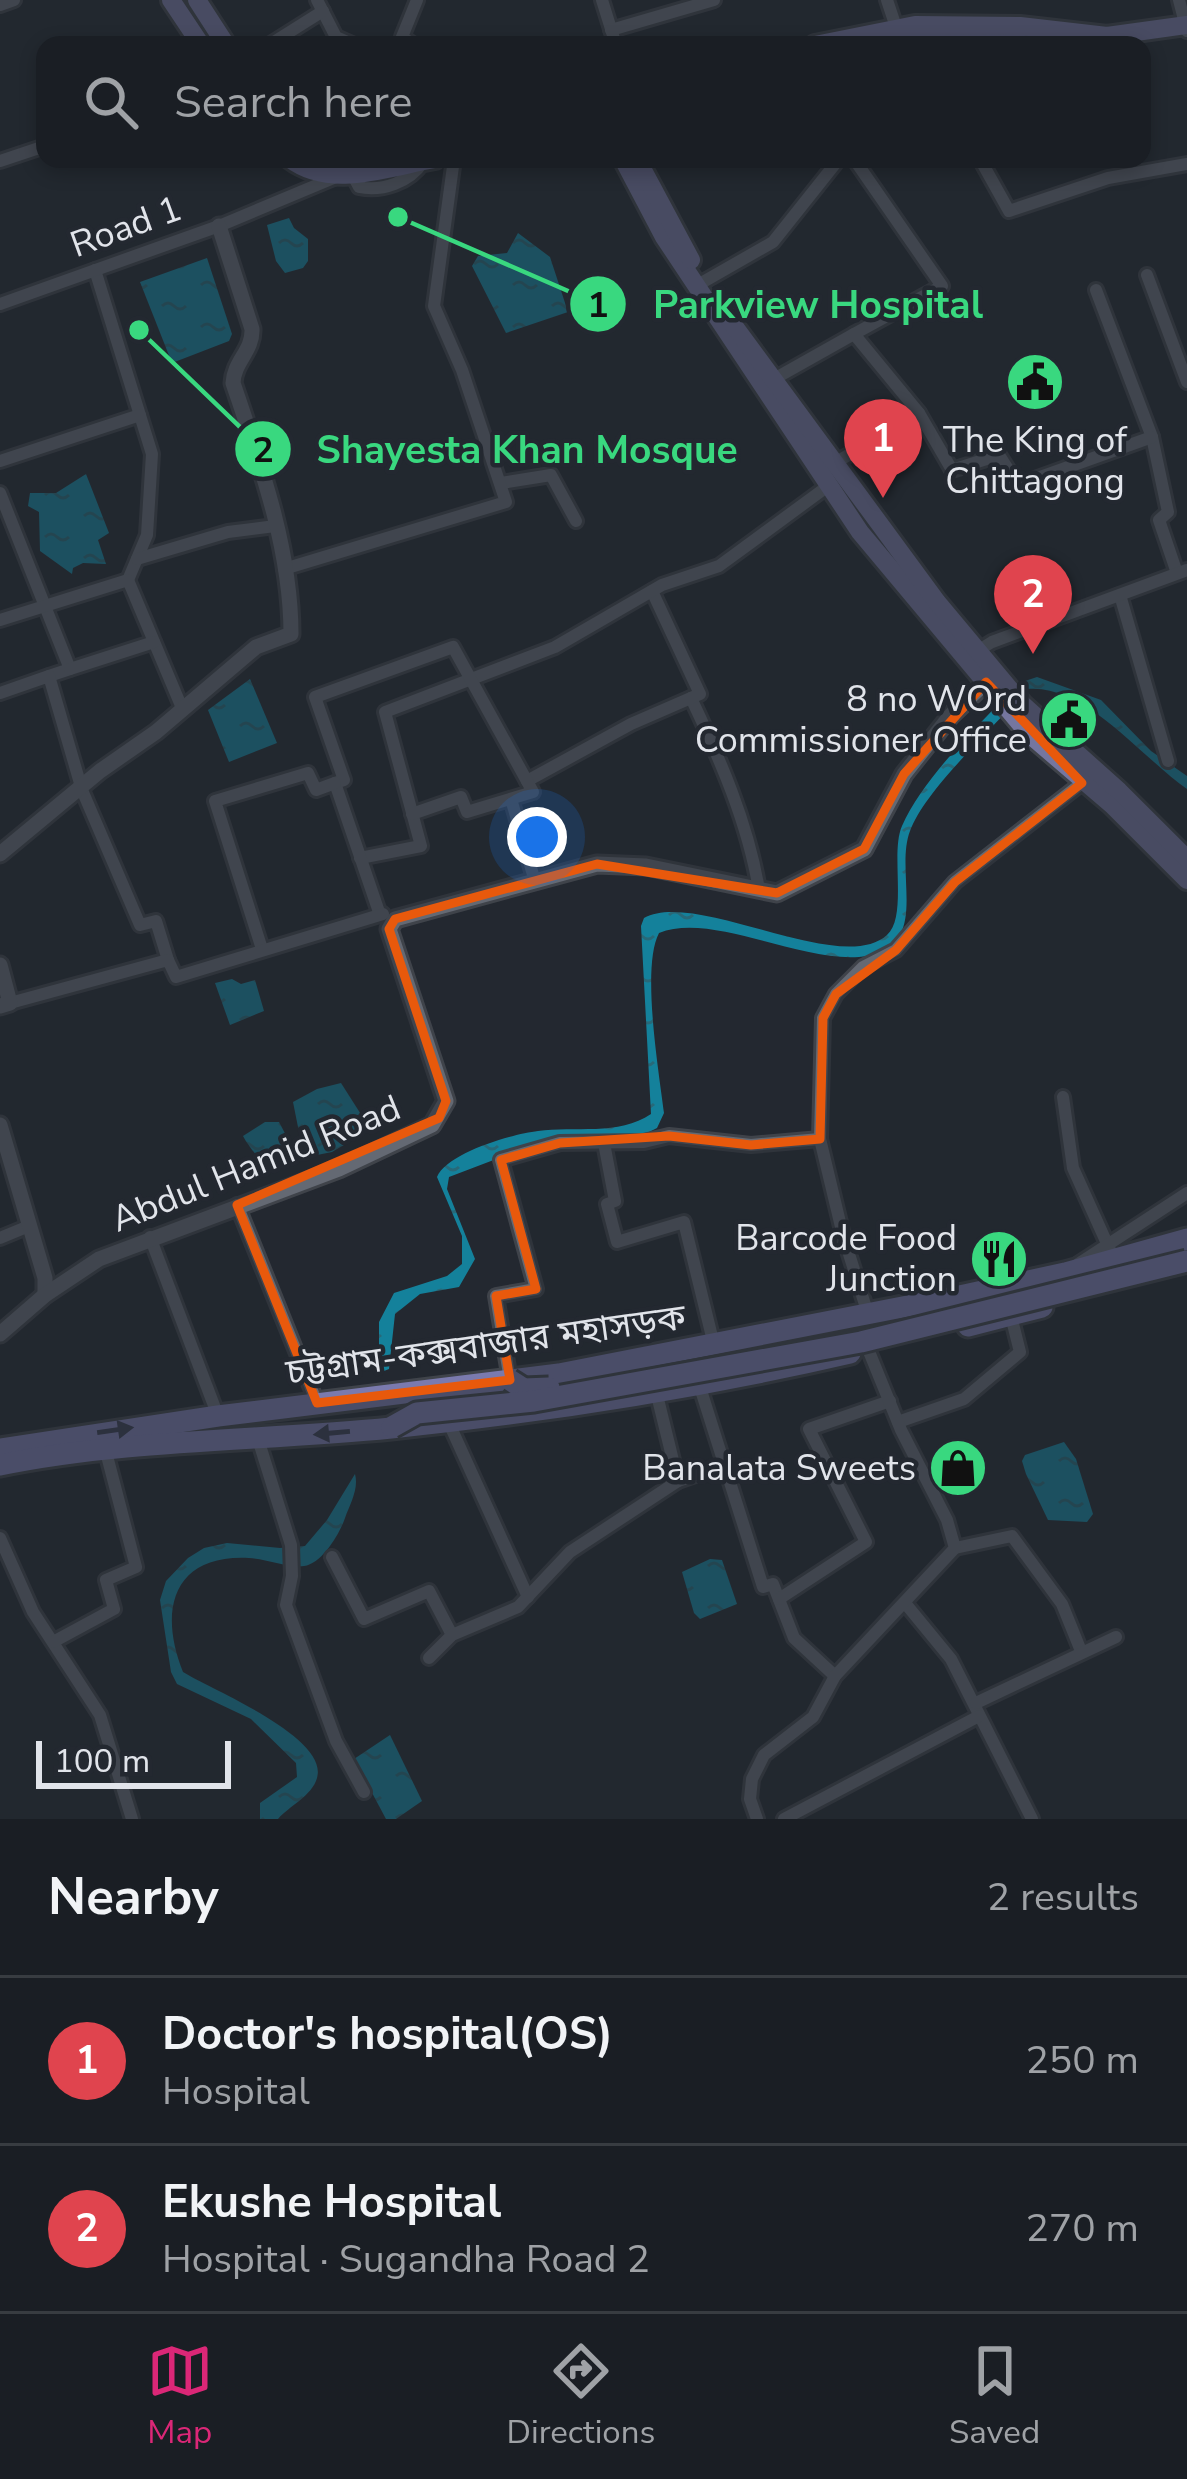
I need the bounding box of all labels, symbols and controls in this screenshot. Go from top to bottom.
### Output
search box [36,36,1151,168]
icon: search [78,69,144,135]
text: Search here [174,72,413,133]
street label: Road 1 [64,184,188,270]
callout: Parkview Hospital [568,266,1007,341]
text: Parkview Hospital [653,279,984,332]
text: 1 [587,281,609,330]
public building icon: The King of Chittagong [1004,351,1066,413]
pin: 1 [844,399,922,498]
callout: Shayesta Khan Mosque [233,412,762,487]
place label: The King of Chittagong [943,416,1128,506]
text: Shayesta Khan Mosque [316,424,738,477]
text: 2 [252,426,274,475]
pin: 2 [994,555,1072,654]
place label: 8 no WOrd Commissioner Office [695,675,1027,765]
public building icon: 8 no WOrd Commissioner Office [1038,689,1100,751]
your location [507,807,567,867]
street label: Abdul Hamid Road [104,1084,408,1244]
place label: Barcode Food Junction [735,1214,957,1304]
restaurant icon: Barcode Food Junction [968,1228,1030,1290]
street label: চট্টগ্রাম-কক্সবাজার মহাসড়ক [282,1293,690,1397]
one-way arrow [97,1420,135,1439]
one-way arrow [313,1423,350,1442]
shop icon: Banalata Sweets [927,1437,989,1499]
place label: Banalata Sweets [642,1444,916,1493]
scale bar [36,1735,231,1788]
text: 100 m [54,1739,150,1784]
text: Nearby [48,1862,219,1932]
text: 2 results [987,1871,1139,1924]
text: Doctor's hospital(OS) [162,2004,613,2065]
text: 1 [75,2034,99,2087]
text: 250 m [1025,2034,1139,2087]
text: Hospital [162,2065,310,2118]
text: Ekushe Hospital [162,2172,501,2233]
text: 2 [75,2202,99,2255]
text: 270 m [1025,2202,1139,2255]
text: Hospital · Sugandha Road 2 [162,2233,650,2286]
tab: Map [147,2338,213,2455]
tab: Directions [507,2338,655,2455]
tab: Saved [949,2338,1040,2455]

